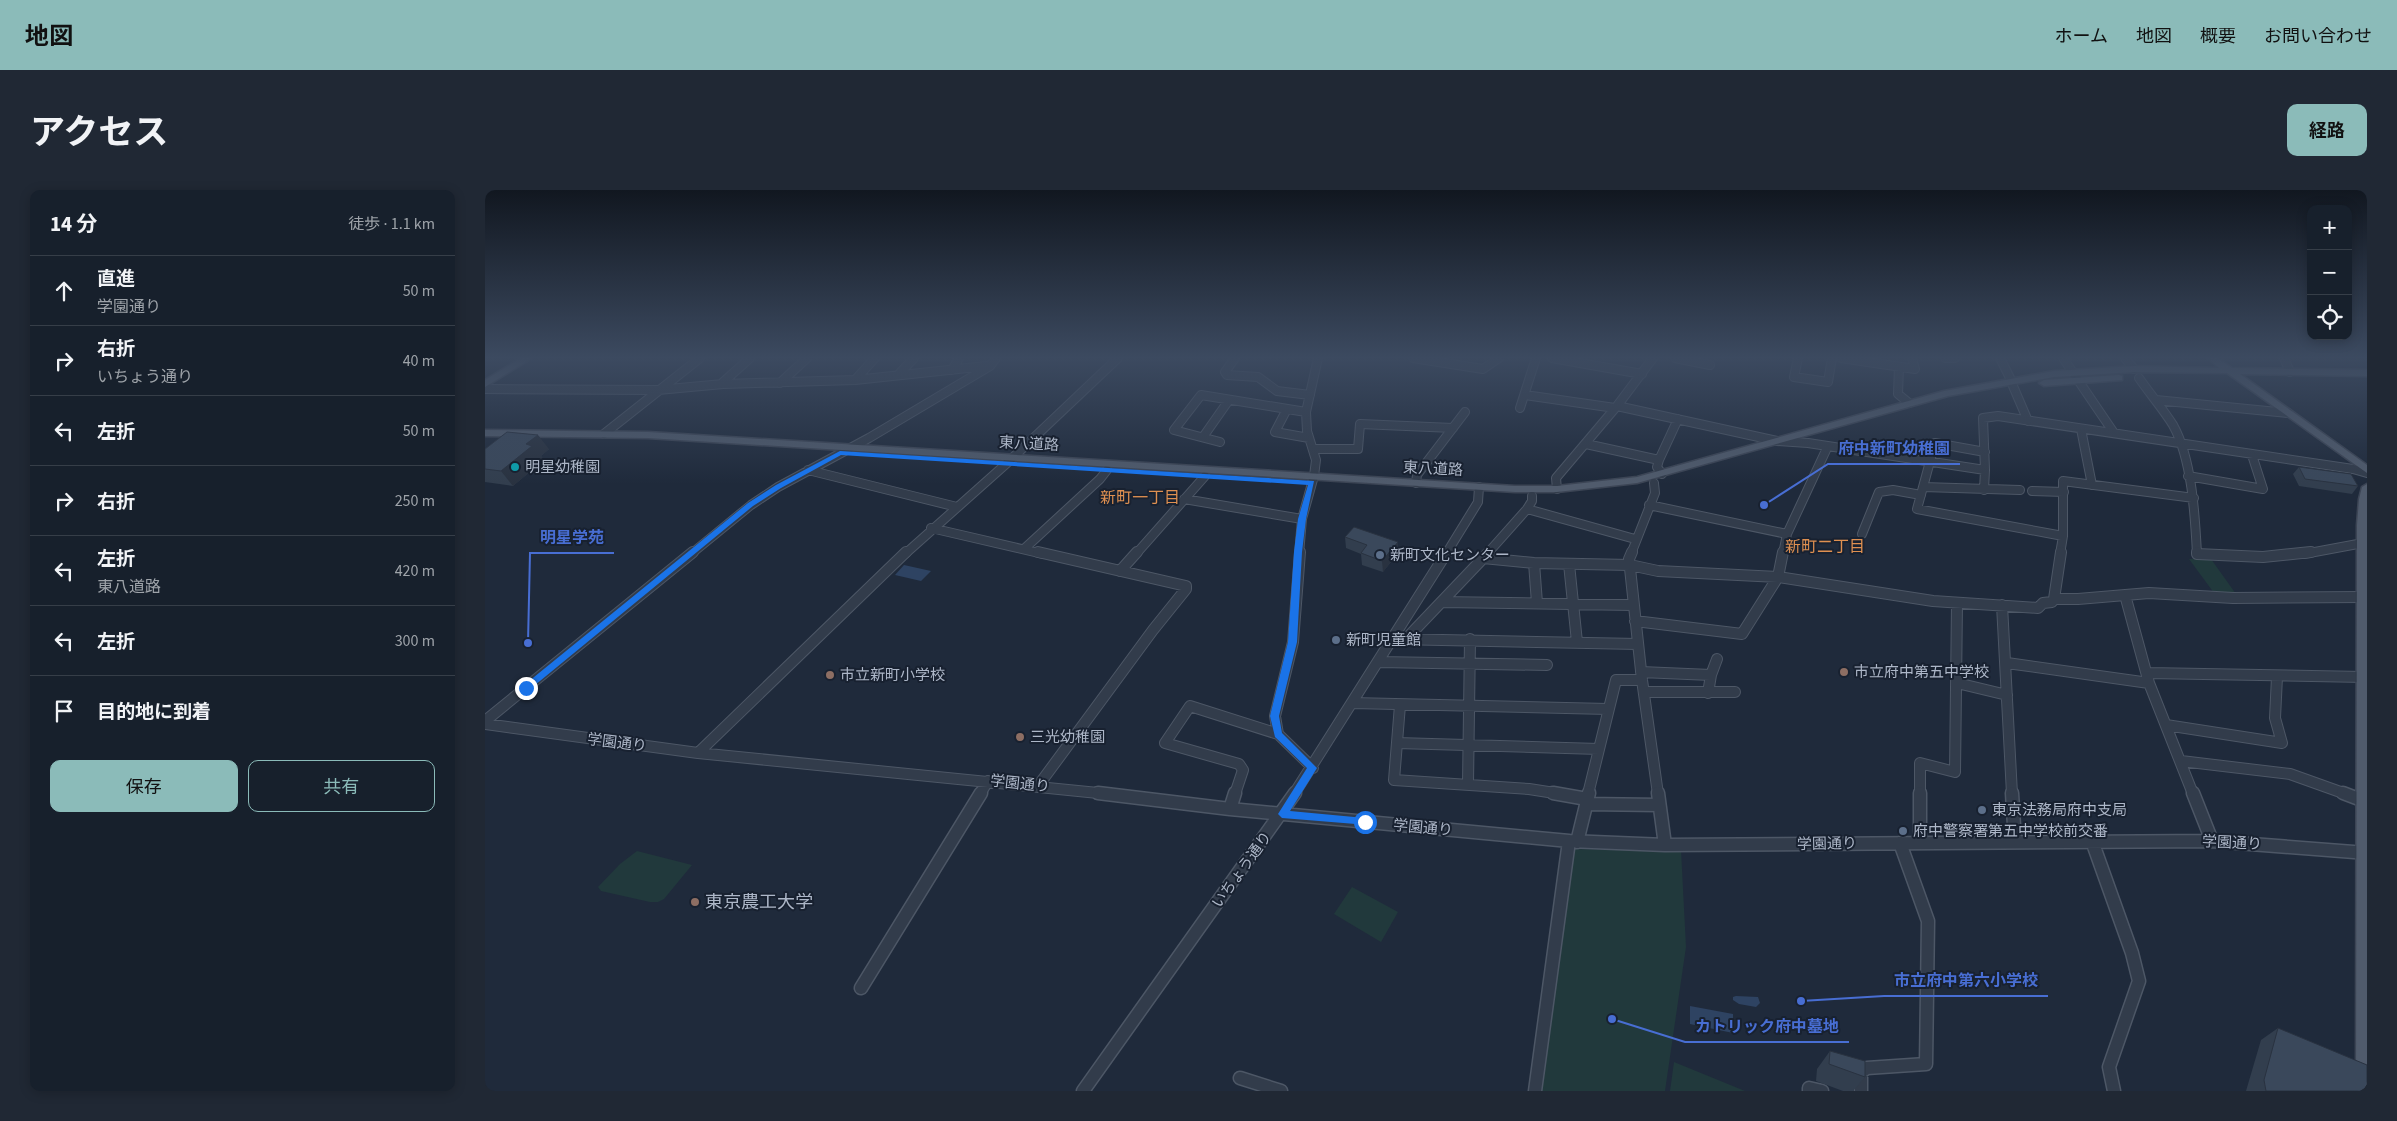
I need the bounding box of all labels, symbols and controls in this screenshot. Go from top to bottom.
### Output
text: 地図 [25,19,73,54]
text: ホーム [2055,24,2108,49]
text: 地図 [2136,24,2172,49]
text: 概要 [2200,24,2236,49]
text: お問い合わせ [2264,24,2372,49]
button: 経路 [2287,104,2367,156]
text: アクセス [30,108,168,158]
map controls [2307,205,2352,340]
button: + [2307,205,2352,250]
text: 14 分 [50,209,97,239]
text: 徒歩 · 1.1 km [348,213,435,235]
button: − [2307,250,2352,295]
text: 直進 [97,266,135,293]
icon: ahead [50,277,78,305]
text: 50 m [403,280,435,302]
button: locate [2307,295,2352,340]
text: 学園通り [97,296,161,318]
text: 右折 [97,336,135,363]
icon: right [50,347,78,375]
text: 40 m [403,350,435,372]
text: いちょう通り [97,366,193,388]
icon: left [50,417,78,445]
text: 左折 [97,419,135,446]
text: 50 m [403,420,435,442]
street label: 東八道路 [998,432,1060,456]
callout: 府中新町幼稚園 [1828,433,1960,464]
text: 府中新町幼稚園 [1838,438,1950,460]
place label: 明星幼稚園 [525,457,600,478]
street label: 東八道路 [1402,457,1464,481]
marker: 明星幼稚園 [509,461,521,473]
icon: right [50,487,78,515]
district label: 新町一丁目 [1100,487,1180,509]
text: 右折 [97,489,135,516]
text: 250 m [395,490,435,512]
callout: 明星学苑 [530,522,614,553]
text: 明星学苑 [540,527,604,549]
district label: 新町二丁目 [1785,536,1865,558]
place label: 新町文化センター [1390,545,1510,566]
text: 左折 [97,546,135,573]
marker: 新町文化センター [1374,549,1386,561]
icon: left [50,557,78,585]
text: 420 m [395,560,435,582]
text: 東八道路 [97,576,161,598]
icon: left [50,627,78,655]
text: 左折 [97,629,135,656]
text: 300 m [395,630,435,652]
place label: 新町児童館 [1346,630,1421,651]
marker: 新町児童館 [1330,634,1342,646]
place label: 市立府中第五中学校 [1854,662,1989,683]
place label: 市立新町小学校 [840,665,945,686]
marker: 市立府中第五中学校 [1838,666,1850,678]
marker: 市立新町小学校 [824,669,836,681]
route end [515,677,538,700]
icon: arrive [50,697,78,725]
text: 目的地に到着 [97,699,211,726]
place label: 三光幼稚園 [1030,727,1105,748]
street label: 学園通り [586,729,648,757]
marker: 三光幼稚園 [1014,731,1026,743]
button: 保存 [50,760,238,812]
button: 共有 [248,760,435,812]
street label: 学園通り [989,770,1051,798]
place label: 東京法務局府中支局 [1992,800,2127,821]
marker: 東京法務局府中支局 [1976,804,1988,816]
route start [1354,811,1377,834]
street label: 学園通り [1392,815,1454,841]
place label: 府中警察署第五中学校前交番 [1913,821,2108,842]
marker: 府中警察署第五中学校前交番 [1897,825,1909,837]
street label: いちょう通り [1207,827,1277,913]
street label: 学園通り [2201,831,2263,855]
street label: 学園通り [1797,833,1857,855]
place label: 東京農工大学 [705,890,813,915]
marker: 東京農工大学 [689,896,701,908]
callout: 市立府中第六小学校 [1884,965,2048,996]
text: 市立府中第六小学校 [1894,970,2038,992]
callout: カトリック府中墓地 [1685,1011,1849,1042]
text: カトリック府中墓地 [1695,1016,1839,1038]

